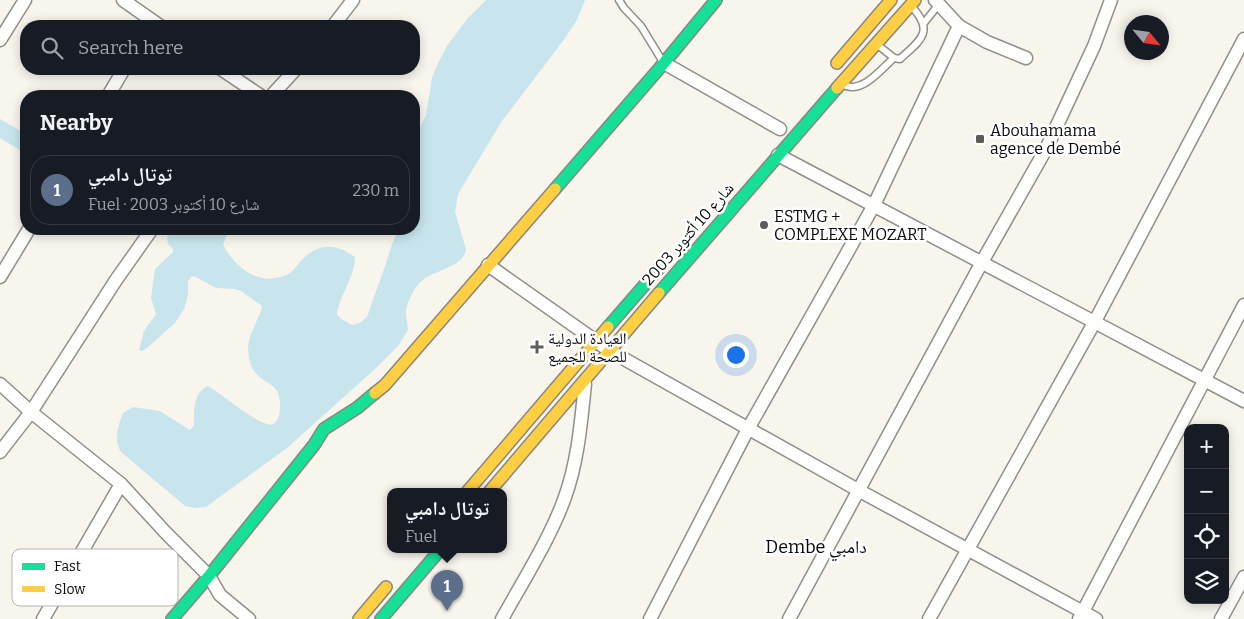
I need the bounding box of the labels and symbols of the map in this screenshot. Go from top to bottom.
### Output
north arrow [1124,15,1169,60]
place label: Abouhamama agence de Dembé [990,121,1121,158]
marker: Abouhamama agence de Dembé [974,133,986,145]
street label: شارع 10 أكتوبر 2003 [638,179,738,290]
place label: ESTMG + COMPLEXE MOZART [774,207,927,244]
marker: ESTMG + COMPLEXE MOZART [758,219,770,231]
place label: العيادة الدولية للصحة للجميع [548,329,627,367]
marker: العيادة الدولية للصحة للجميع [530,340,544,354]
your location [723,342,749,368]
district label: Dembe دامبي [765,536,867,562]
legend [12,549,178,606]
text: Fast [54,558,81,575]
pin: 1 [431,570,463,611]
text: Slow [54,581,86,598]

